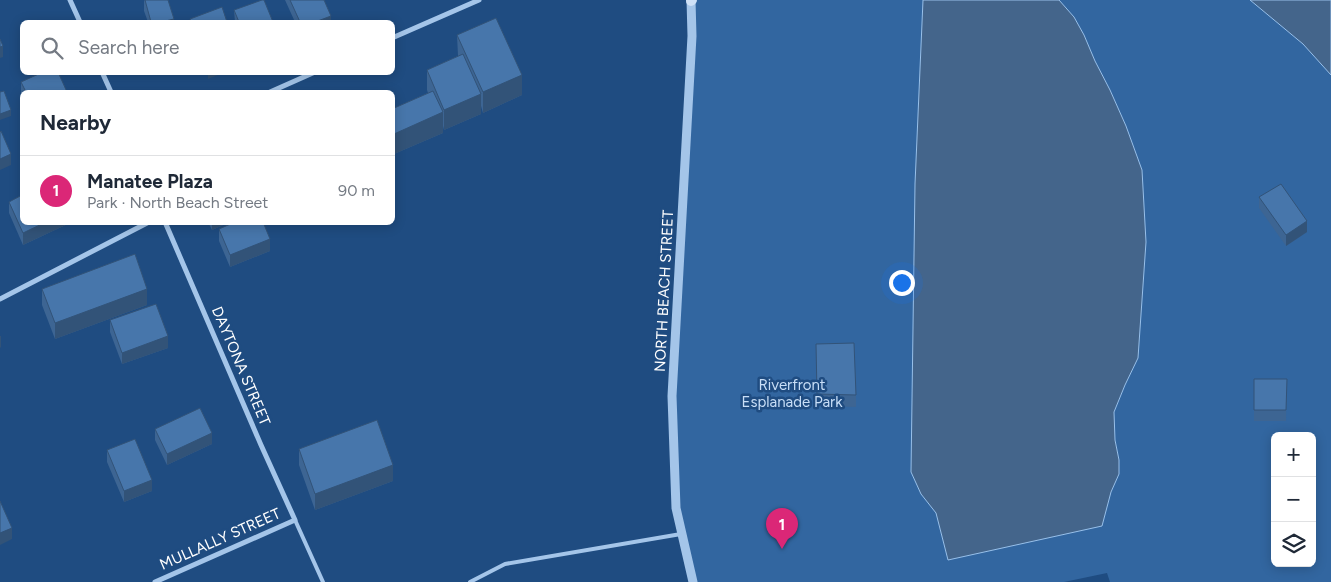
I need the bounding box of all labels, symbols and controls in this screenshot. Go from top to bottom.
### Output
search box [20,20,395,75]
icon: search [38,34,66,62]
text: Search here [78,36,180,59]
text: Nearby [40,110,111,135]
text: Manatee Plaza [87,170,213,193]
text: 1 [53,181,59,200]
text: 90 m [338,181,375,200]
text: Park · North Beach Street [87,193,268,212]
street label: NORTH BEACH STREET [651,209,677,373]
your location [889,270,915,296]
street label: DAYTONA STREET [208,304,275,429]
park label: Riverfront Esplanade Park [742,376,843,411]
map controls [1271,432,1316,567]
button: + [1271,432,1316,477]
button: − [1271,477,1316,522]
street label: MULLALLY STREET [157,504,284,574]
pin: 1 [766,508,798,549]
button: layers [1271,522,1316,567]

